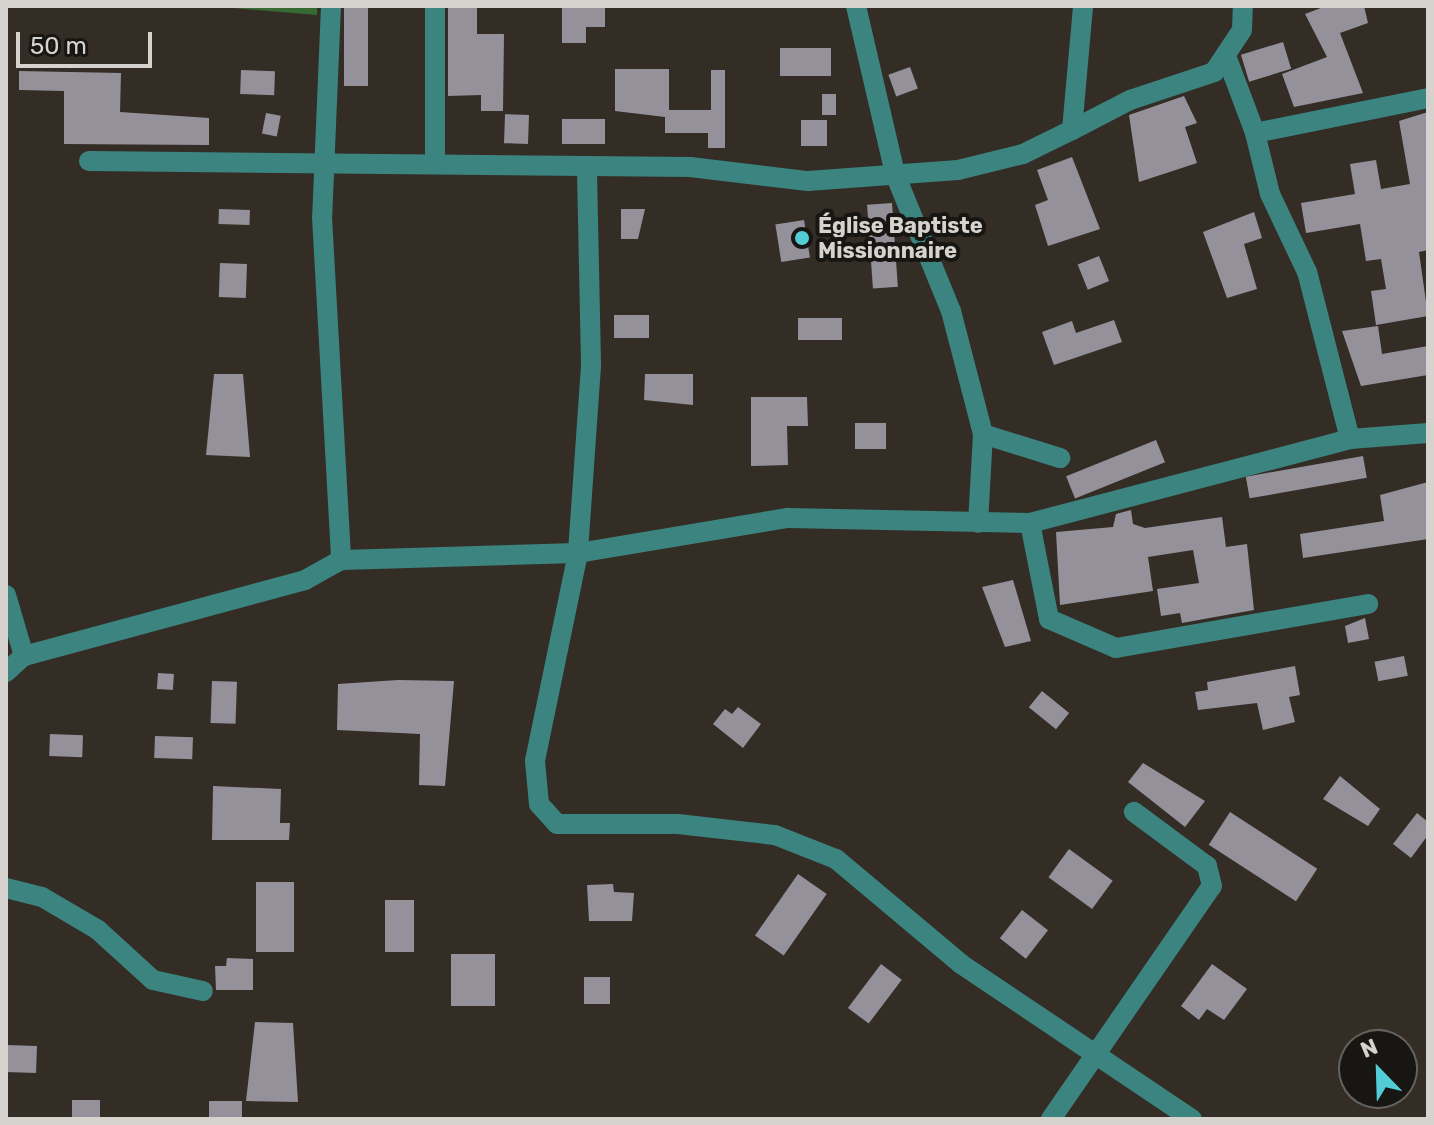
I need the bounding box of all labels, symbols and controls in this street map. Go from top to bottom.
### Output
scale bar [20,16,156,66]
text: 50 m [30,32,87,60]
place label: Église Baptiste Missionnaire [818,212,983,264]
marker: Église Baptiste Missionnaire [793,229,811,247]
north arrow [1338,1029,1418,1109]
text: N [1357,1033,1382,1064]

